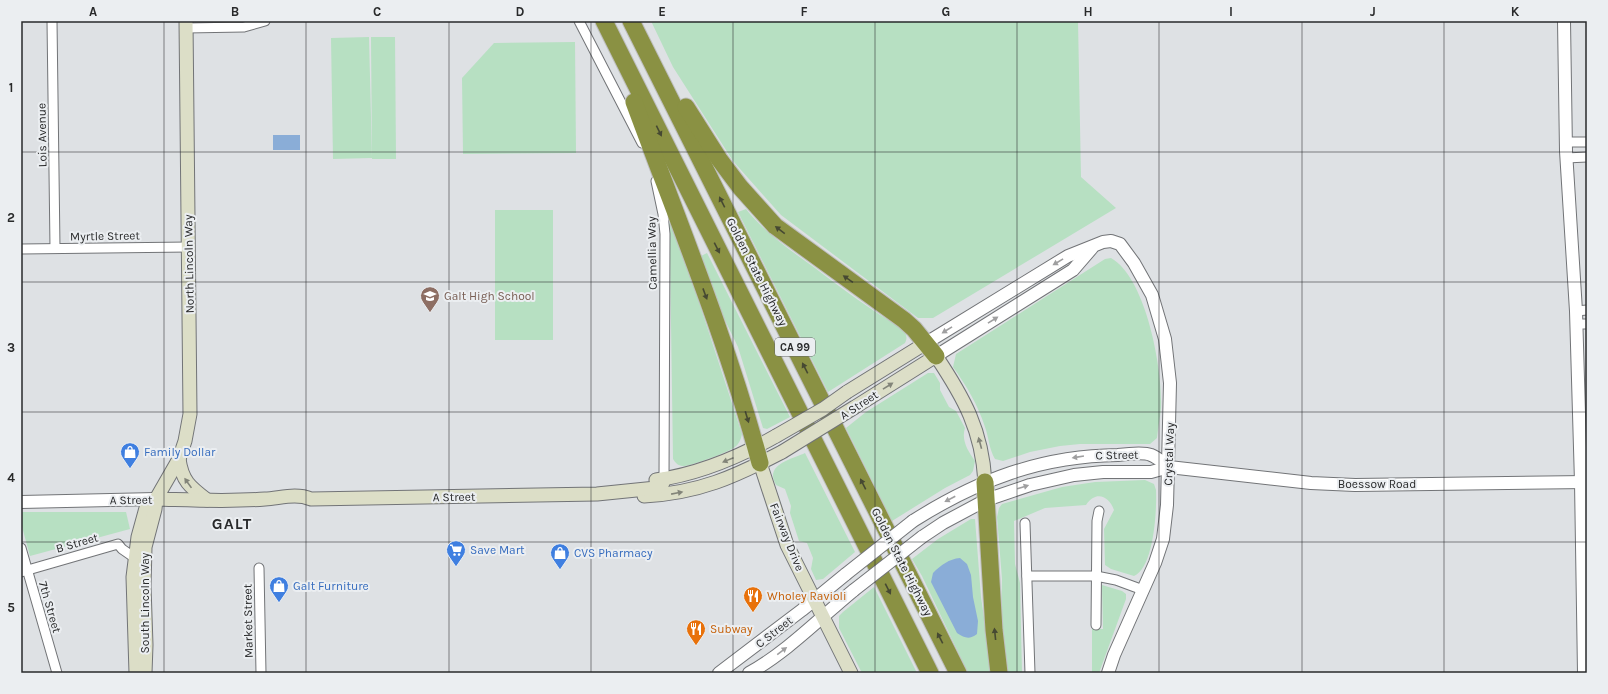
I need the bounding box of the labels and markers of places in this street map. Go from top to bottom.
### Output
school or university icon: Galt High School [419,285,441,313]
place label: Galt High School [444,289,535,303]
shop icon: Family Dollar [119,441,141,469]
place label: Family Dollar [144,445,216,459]
supermarket icon: Save Mart [445,539,467,567]
shop icon: CVS Pharmacy [549,542,571,570]
place label: Save Mart [470,543,525,557]
place label: CVS Pharmacy [574,546,653,560]
shop icon: Galt Furniture [268,575,290,603]
place label: Galt Furniture [293,579,369,593]
restaurant icon: Wholey Ravioli [742,585,764,613]
place label: Wholey Ravioli [767,589,847,603]
restaurant icon: Subway [685,618,707,646]
place label: Subway [710,622,753,636]

